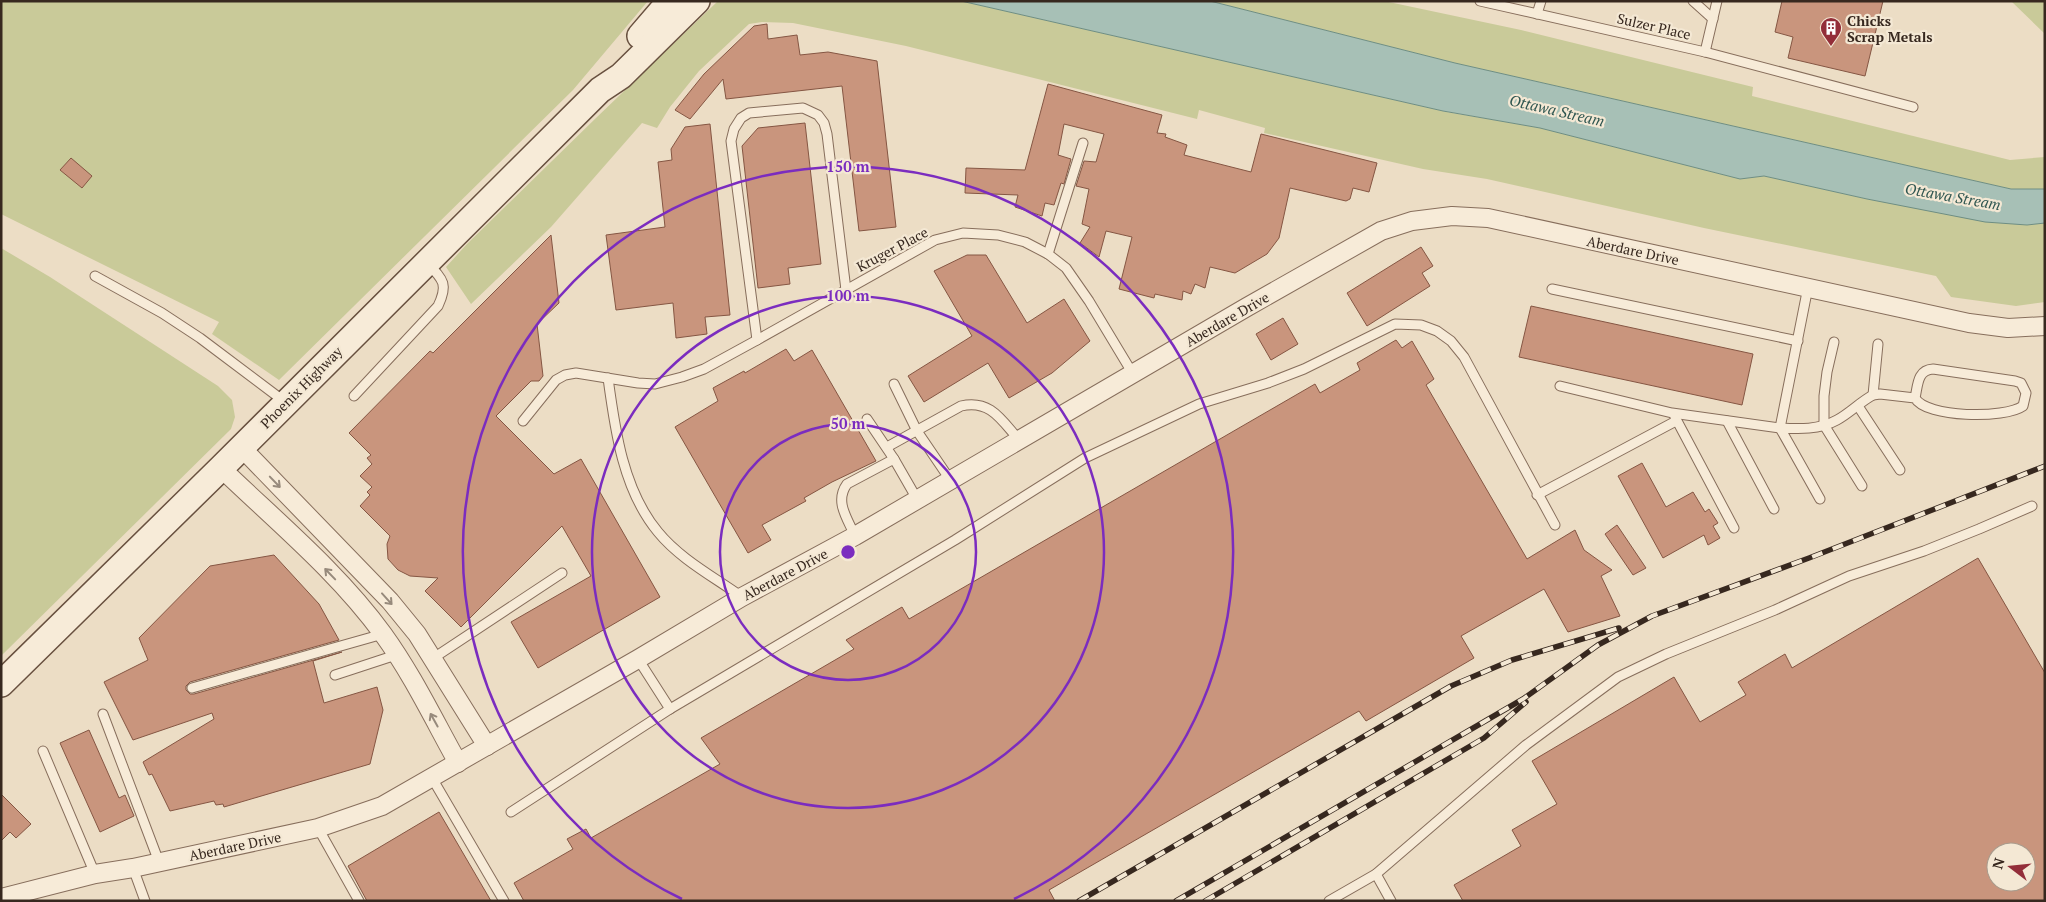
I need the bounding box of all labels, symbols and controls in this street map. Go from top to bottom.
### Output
street label: Sulzer Place [1615,8,1693,44]
place label: Chicks Scrap Metals [1847,11,1933,46]
building icon: Chicks Scrap Metals [1819,16,1843,47]
water label: Ottawa Stream [1508,89,1606,131]
text: 150 m [826,156,870,176]
water label: Ottawa Stream [1904,178,2002,214]
street label: Kruger Place [853,222,931,276]
street label: Aberdare Drive [1585,231,1681,269]
text: 100 m [826,285,870,305]
street label: Aberdare Drive [1182,287,1272,351]
street label: Phoenix Highway [256,341,347,432]
text: 50 m [831,413,866,433]
one-way arrow [268,476,281,488]
centre of rings [839,543,857,561]
street label: Aberdare Drive [739,544,831,604]
one-way arrow [324,568,336,581]
one-way arrow [381,592,393,605]
one-way arrow [429,713,439,728]
street label: Aberdare Drive [187,827,283,865]
north arrow [1986,842,2036,892]
text: N [1987,855,2009,871]

